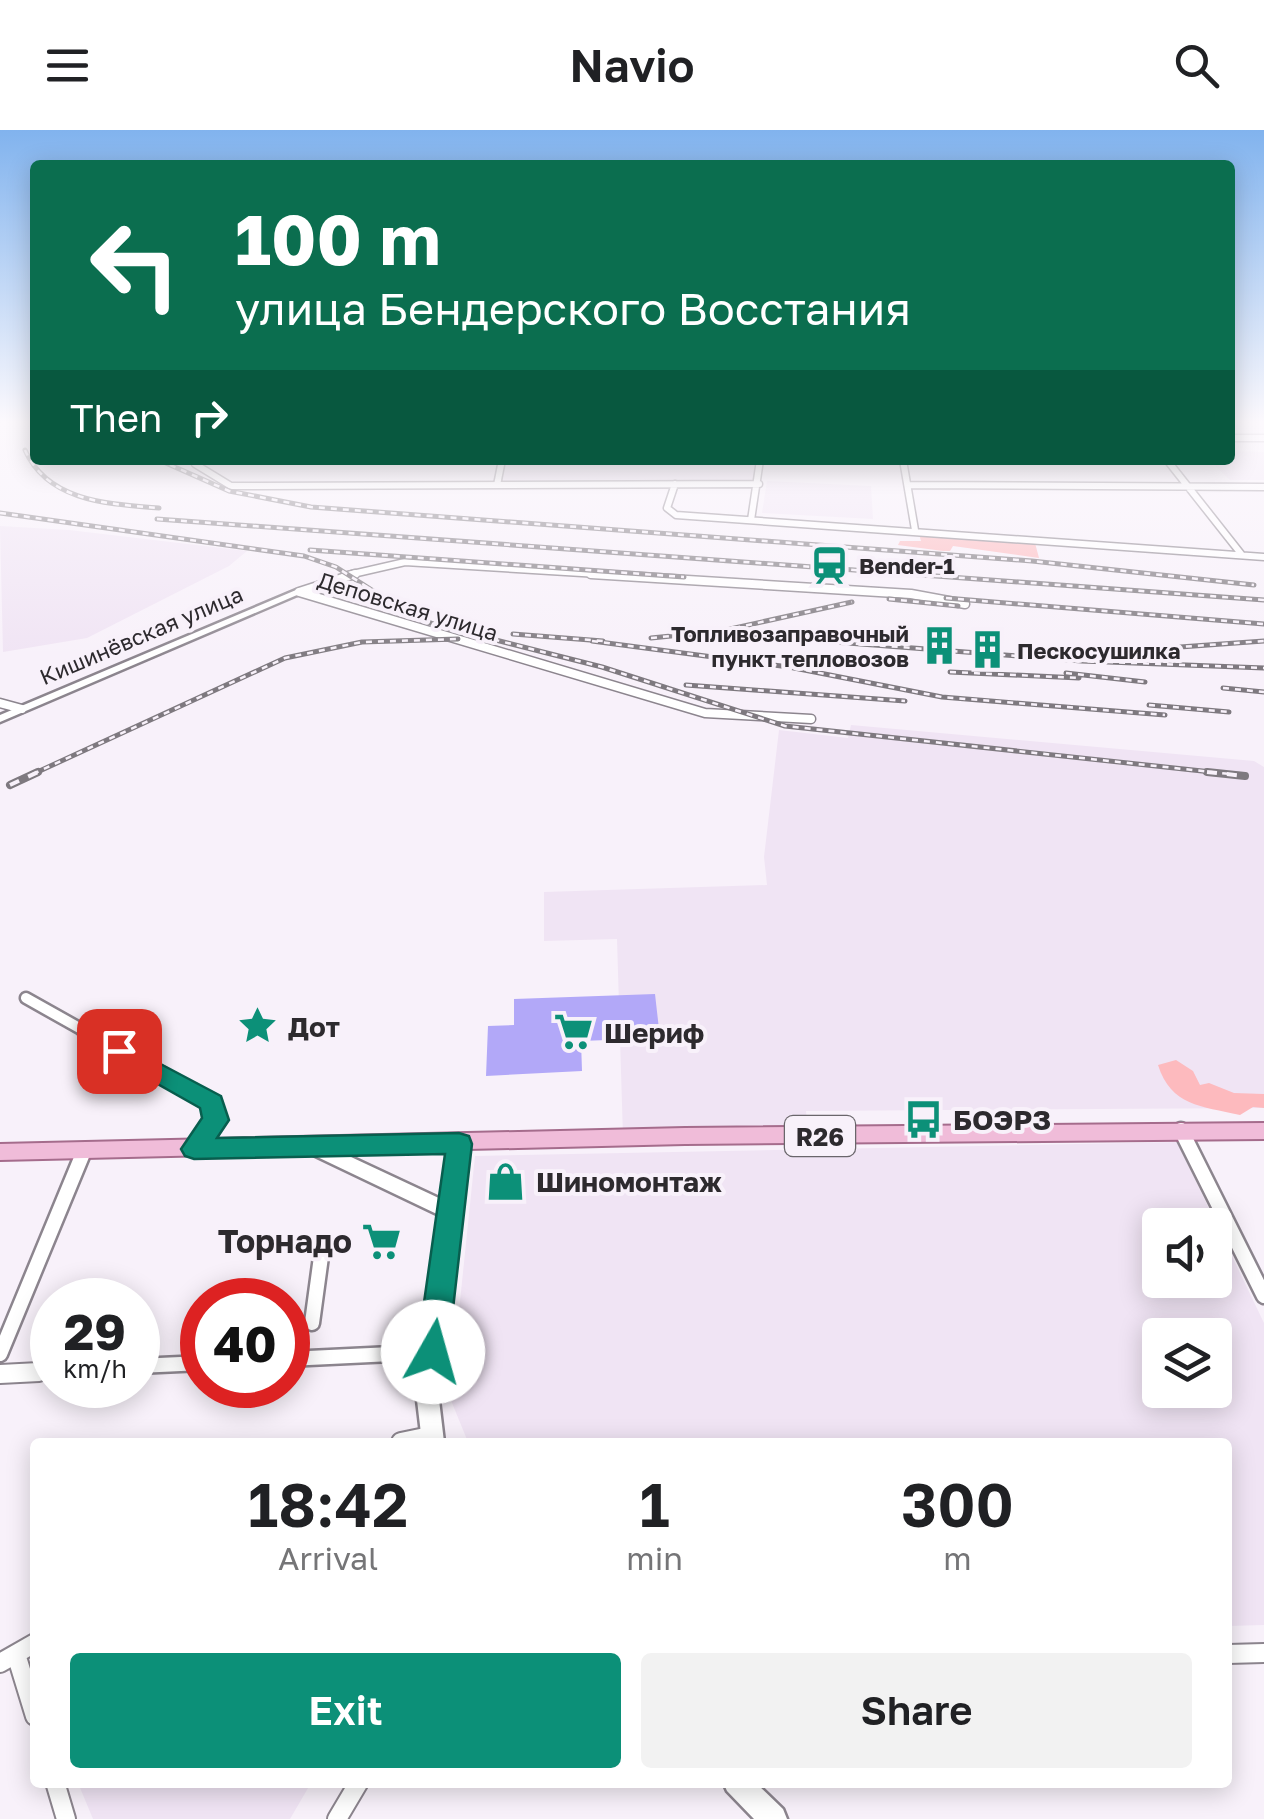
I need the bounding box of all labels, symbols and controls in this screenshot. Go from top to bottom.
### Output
icon: menu [40,38,95,93]
text: Navio [570,38,694,92]
icon: search [1169,38,1224,93]
text: 100 m [235,196,441,280]
icon: left [70,200,200,330]
text: улица Бендерского Восстания [235,281,911,335]
icon: right [182,390,237,445]
text: Then [70,395,162,440]
station icon: Bender-1 [808,544,850,586]
place label: Bender-1 [859,552,954,579]
street label: Деповская улица [315,566,501,646]
street label: Кишинёвская улица [35,580,247,690]
place label: Топливозаправочный пункт тепловозов [671,620,909,672]
building icon: Топливозаправочный пункт тепловозов [918,625,960,667]
building icon: Пескосушилка [966,629,1008,671]
place label: Пескосушилка [1017,637,1180,664]
place icon: Дот [237,1005,279,1047]
pin [77,1009,162,1094]
place label: Дот [288,1010,340,1043]
supermarket icon: Шериф [553,1011,595,1053]
place label: Шериф [604,1016,704,1049]
icon: arrive [92,1024,147,1079]
bus stop icon: БОЭРЗ [902,1098,944,1140]
place label: БОЭРЗ [953,1103,1051,1136]
road number: R26 [785,1116,855,1156]
shop icon: Шиномонтаж [485,1160,527,1202]
place label: Шиномонтаж [536,1165,722,1198]
map controls [1142,1208,1232,1408]
button: sound [1142,1208,1232,1298]
supermarket icon: Торнадо [361,1220,403,1262]
place label: Торнадо [218,1222,352,1260]
speed limit sign: 40 [180,1278,310,1408]
position arrow [381,1300,485,1404]
text: 29 [64,1301,126,1361]
button: layers [1142,1318,1232,1408]
text: km/h [63,1353,127,1384]
text: 18:42 [248,1468,408,1540]
text: 1 [639,1468,670,1540]
text: 300 [901,1468,1014,1540]
text: Arrival [278,1539,378,1577]
text: min [626,1539,683,1577]
text: m [943,1539,972,1577]
button: Exit [70,1653,621,1768]
button: Share [641,1653,1192,1768]

